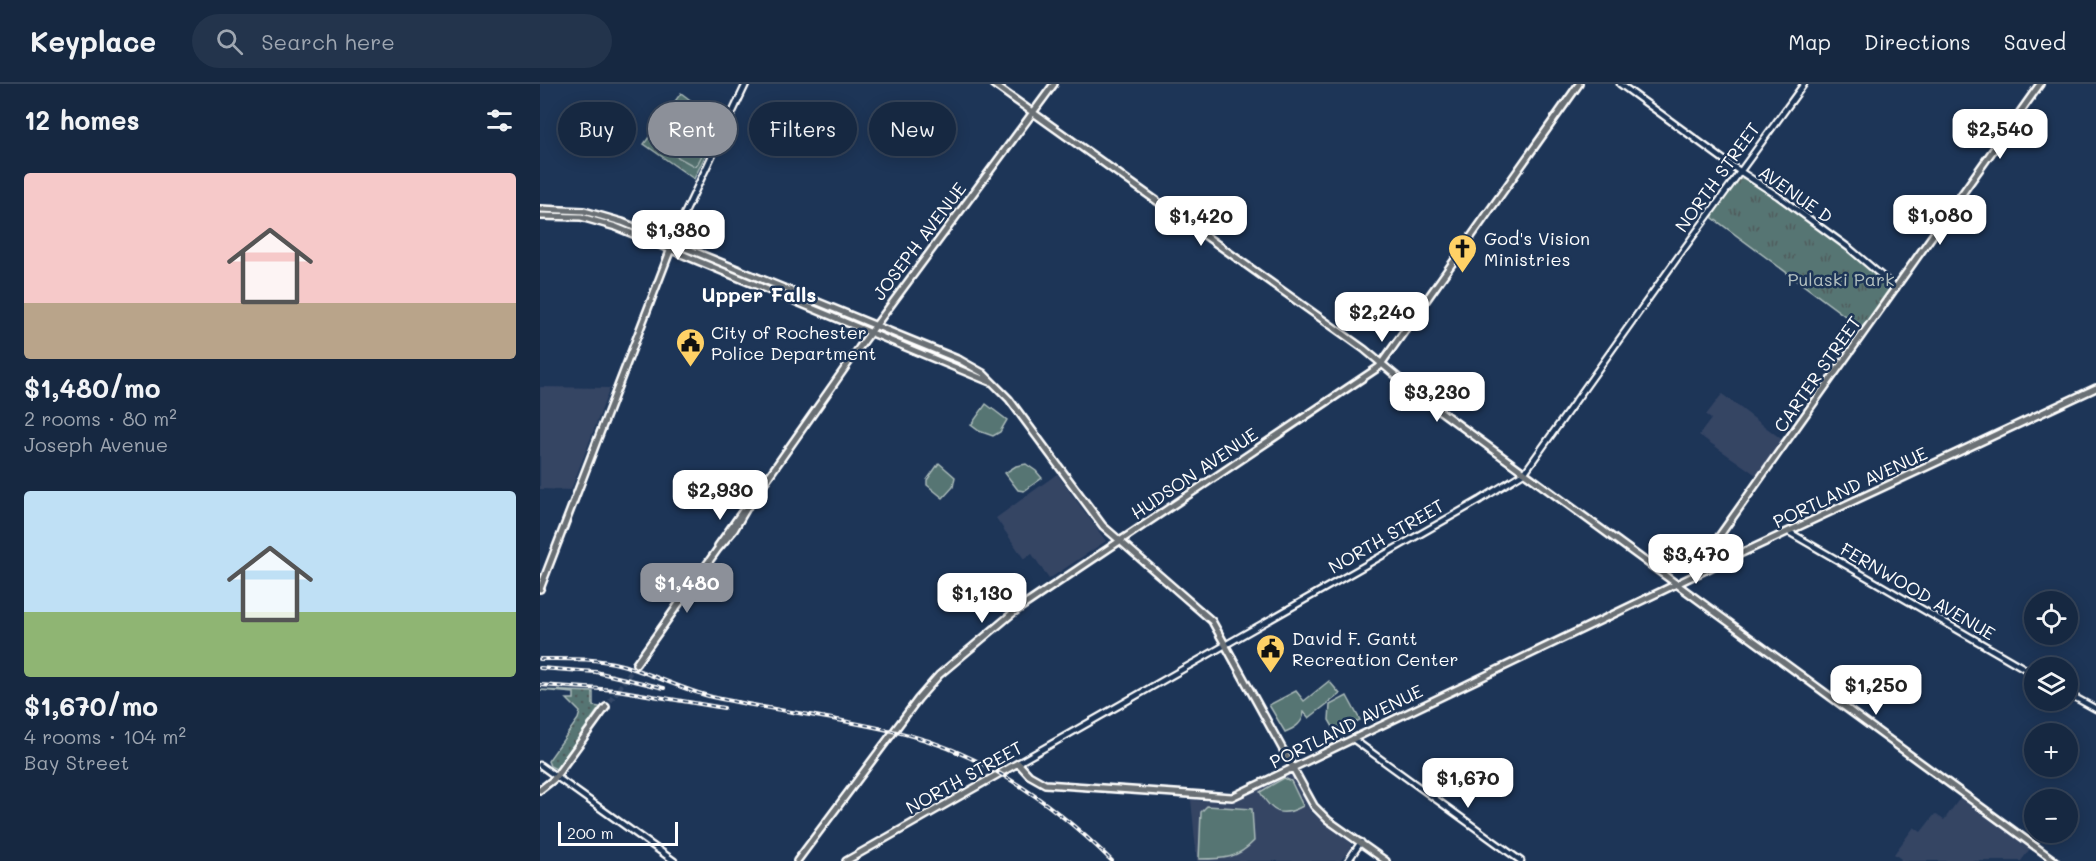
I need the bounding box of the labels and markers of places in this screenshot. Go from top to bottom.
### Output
pin: $2,540 [1951,109,2049,160]
pin: $1,080 [1891,195,1989,246]
pin: $1,420 [1152,196,1250,247]
pin: $1,380 [629,210,727,261]
place label: God's Vision Ministries [1484,226,1590,271]
church icon: God's Vision Ministries [1447,232,1479,274]
pin: $2,240 [1333,292,1431,343]
place label: City of Rochester Police Department [711,320,876,365]
public building icon: City of Rochester Police Department [674,326,706,368]
pin: $3,230 [1388,372,1486,423]
pin: $2,930 [671,470,769,521]
pin: $3,470 [1647,534,1745,585]
pin: $1,480 [638,563,736,614]
pin: $1,130 [933,573,1031,624]
place label: David F. Gantt Recreation Center [1292,626,1459,671]
public building icon: David F. Gantt Recreation Center [1255,632,1287,674]
pin: $1,250 [1827,665,1925,716]
pin: $1,670 [1419,758,1517,809]

